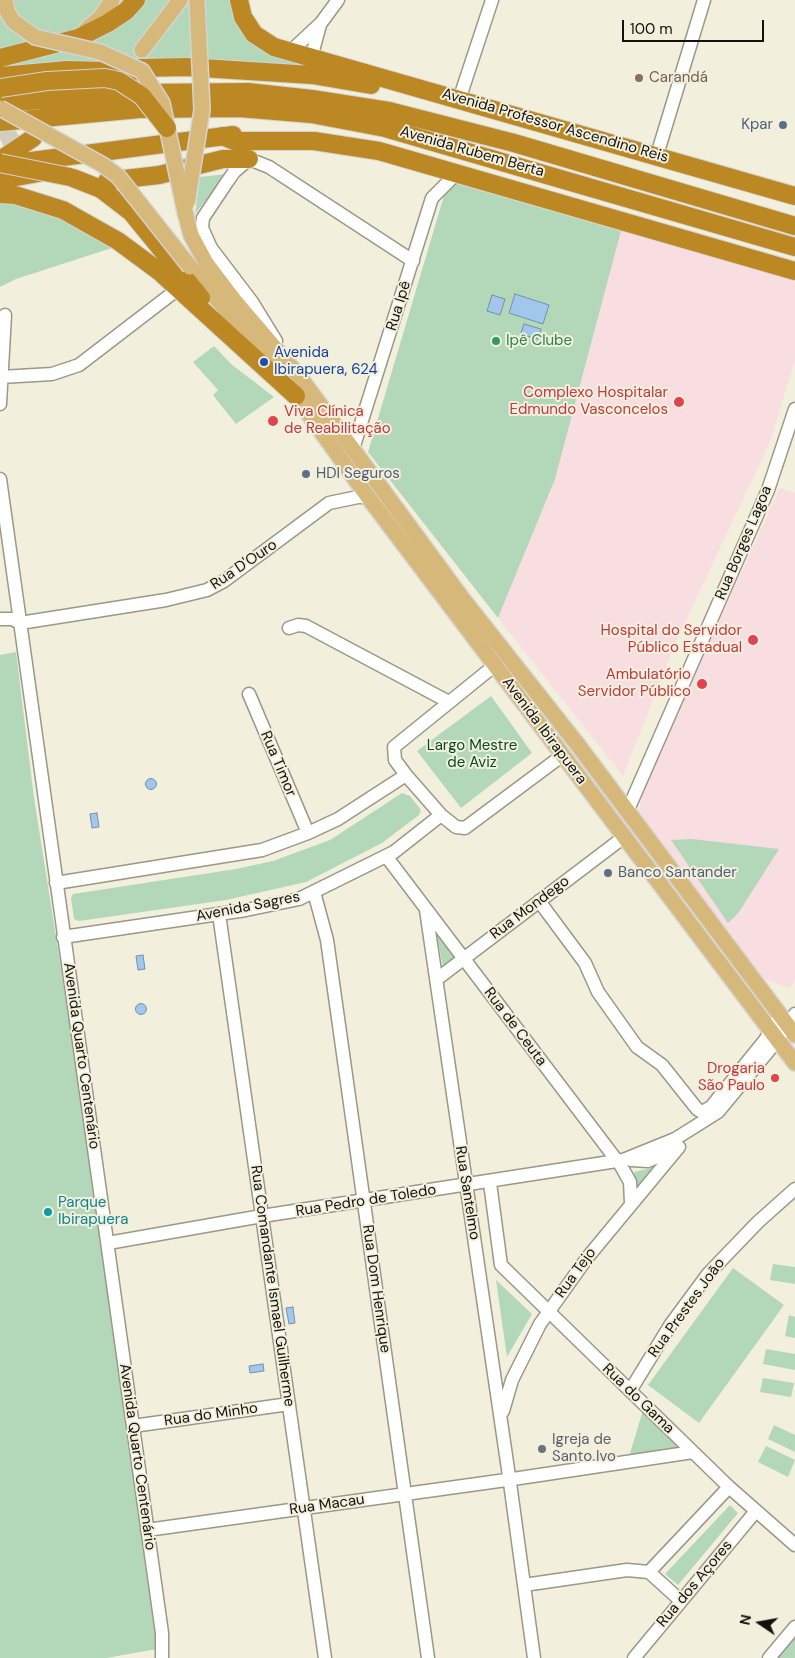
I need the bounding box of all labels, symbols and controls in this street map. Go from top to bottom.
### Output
scale bar [625,10,768,42]
text: 100 m [630,19,673,39]
place label: Carandá [649,69,708,87]
marker: Carandá [633,72,645,84]
street label: Avenida Professor Ascendino Reis [440,85,670,167]
place label: Kpar [741,116,773,134]
marker: Kpar [777,119,789,131]
street label: Avenida Rubem Berta [398,123,546,181]
street label: Rua Ipê [383,279,415,333]
place label: Ipê Clube [506,332,572,350]
marker: Ipê Clube [490,335,502,347]
place label: Avenida Ibirapuera, 624 [274,344,378,379]
marker: Avenida Ibirapuera, 624 [258,356,270,368]
place label: Complexo Hospitalar Edmundo Vasconcelos [509,384,668,419]
marker: Complexo Hospitalar Edmundo Vasconcelos [672,395,686,409]
place label: Viva Clínica de Reabilitação [284,403,391,438]
marker: Viva Clínica de Reabilitação [266,414,280,428]
place label: HDI Seguros [316,465,400,483]
marker: HDI Seguros [300,468,312,480]
street label: Rua Borges Lagoa [712,483,776,603]
street label: Rua D'Ouro [207,536,281,594]
place label: Hospital do Servidor Público Estadual [601,622,742,657]
marker: Hospital do Servidor Público Estadual [746,633,760,647]
place label: Ambulatório Servidor Público [578,666,691,701]
street label: Avenida Ibirapuera [498,674,590,788]
marker: Ambulatório Servidor Público [695,677,709,691]
street label: Rua Timor [256,729,300,799]
park label: Largo Mestre de Aviz [427,737,517,772]
place label: Banco Santander [618,864,737,882]
marker: Banco Santander [602,867,614,879]
street label: Rua Mondego [487,872,573,944]
street label: Avenida Sagres [194,888,302,926]
street label: Avenida Quarto Centenário [59,961,103,1151]
street label: Rua de Ceuta [480,984,550,1070]
place label: Drogaria São Paulo [698,1060,765,1095]
marker: Drogaria São Paulo [769,1072,781,1084]
street label: Rua Santelmo [451,1145,483,1241]
street label: Rua Comandante Ismael Guilherme [246,1164,298,1408]
street label: Rua Pedro de Toledo [294,1181,438,1221]
place label: Parque Ibirapuera [58,1194,128,1229]
marker: Parque Ibirapuera [42,1206,54,1218]
street label: Rua Dom Henrique [358,1224,394,1354]
street label: Rua Tejo [552,1244,600,1302]
street label: Rua Prestes João [645,1255,729,1361]
street label: Rua do Gama [598,1360,678,1438]
street label: Avenida Quarto Centenário [115,1362,159,1552]
street label: Rua do Minho [163,1400,259,1430]
place label: Igreja de Santo Ivo [552,1431,616,1466]
marker: Igreja de Santo Ivo [536,1443,548,1455]
street label: Rua Macau [288,1491,366,1519]
street label: Rua dos Açores [653,1537,737,1631]
north arrow [735,1598,785,1648]
text: N [735,1613,755,1627]

